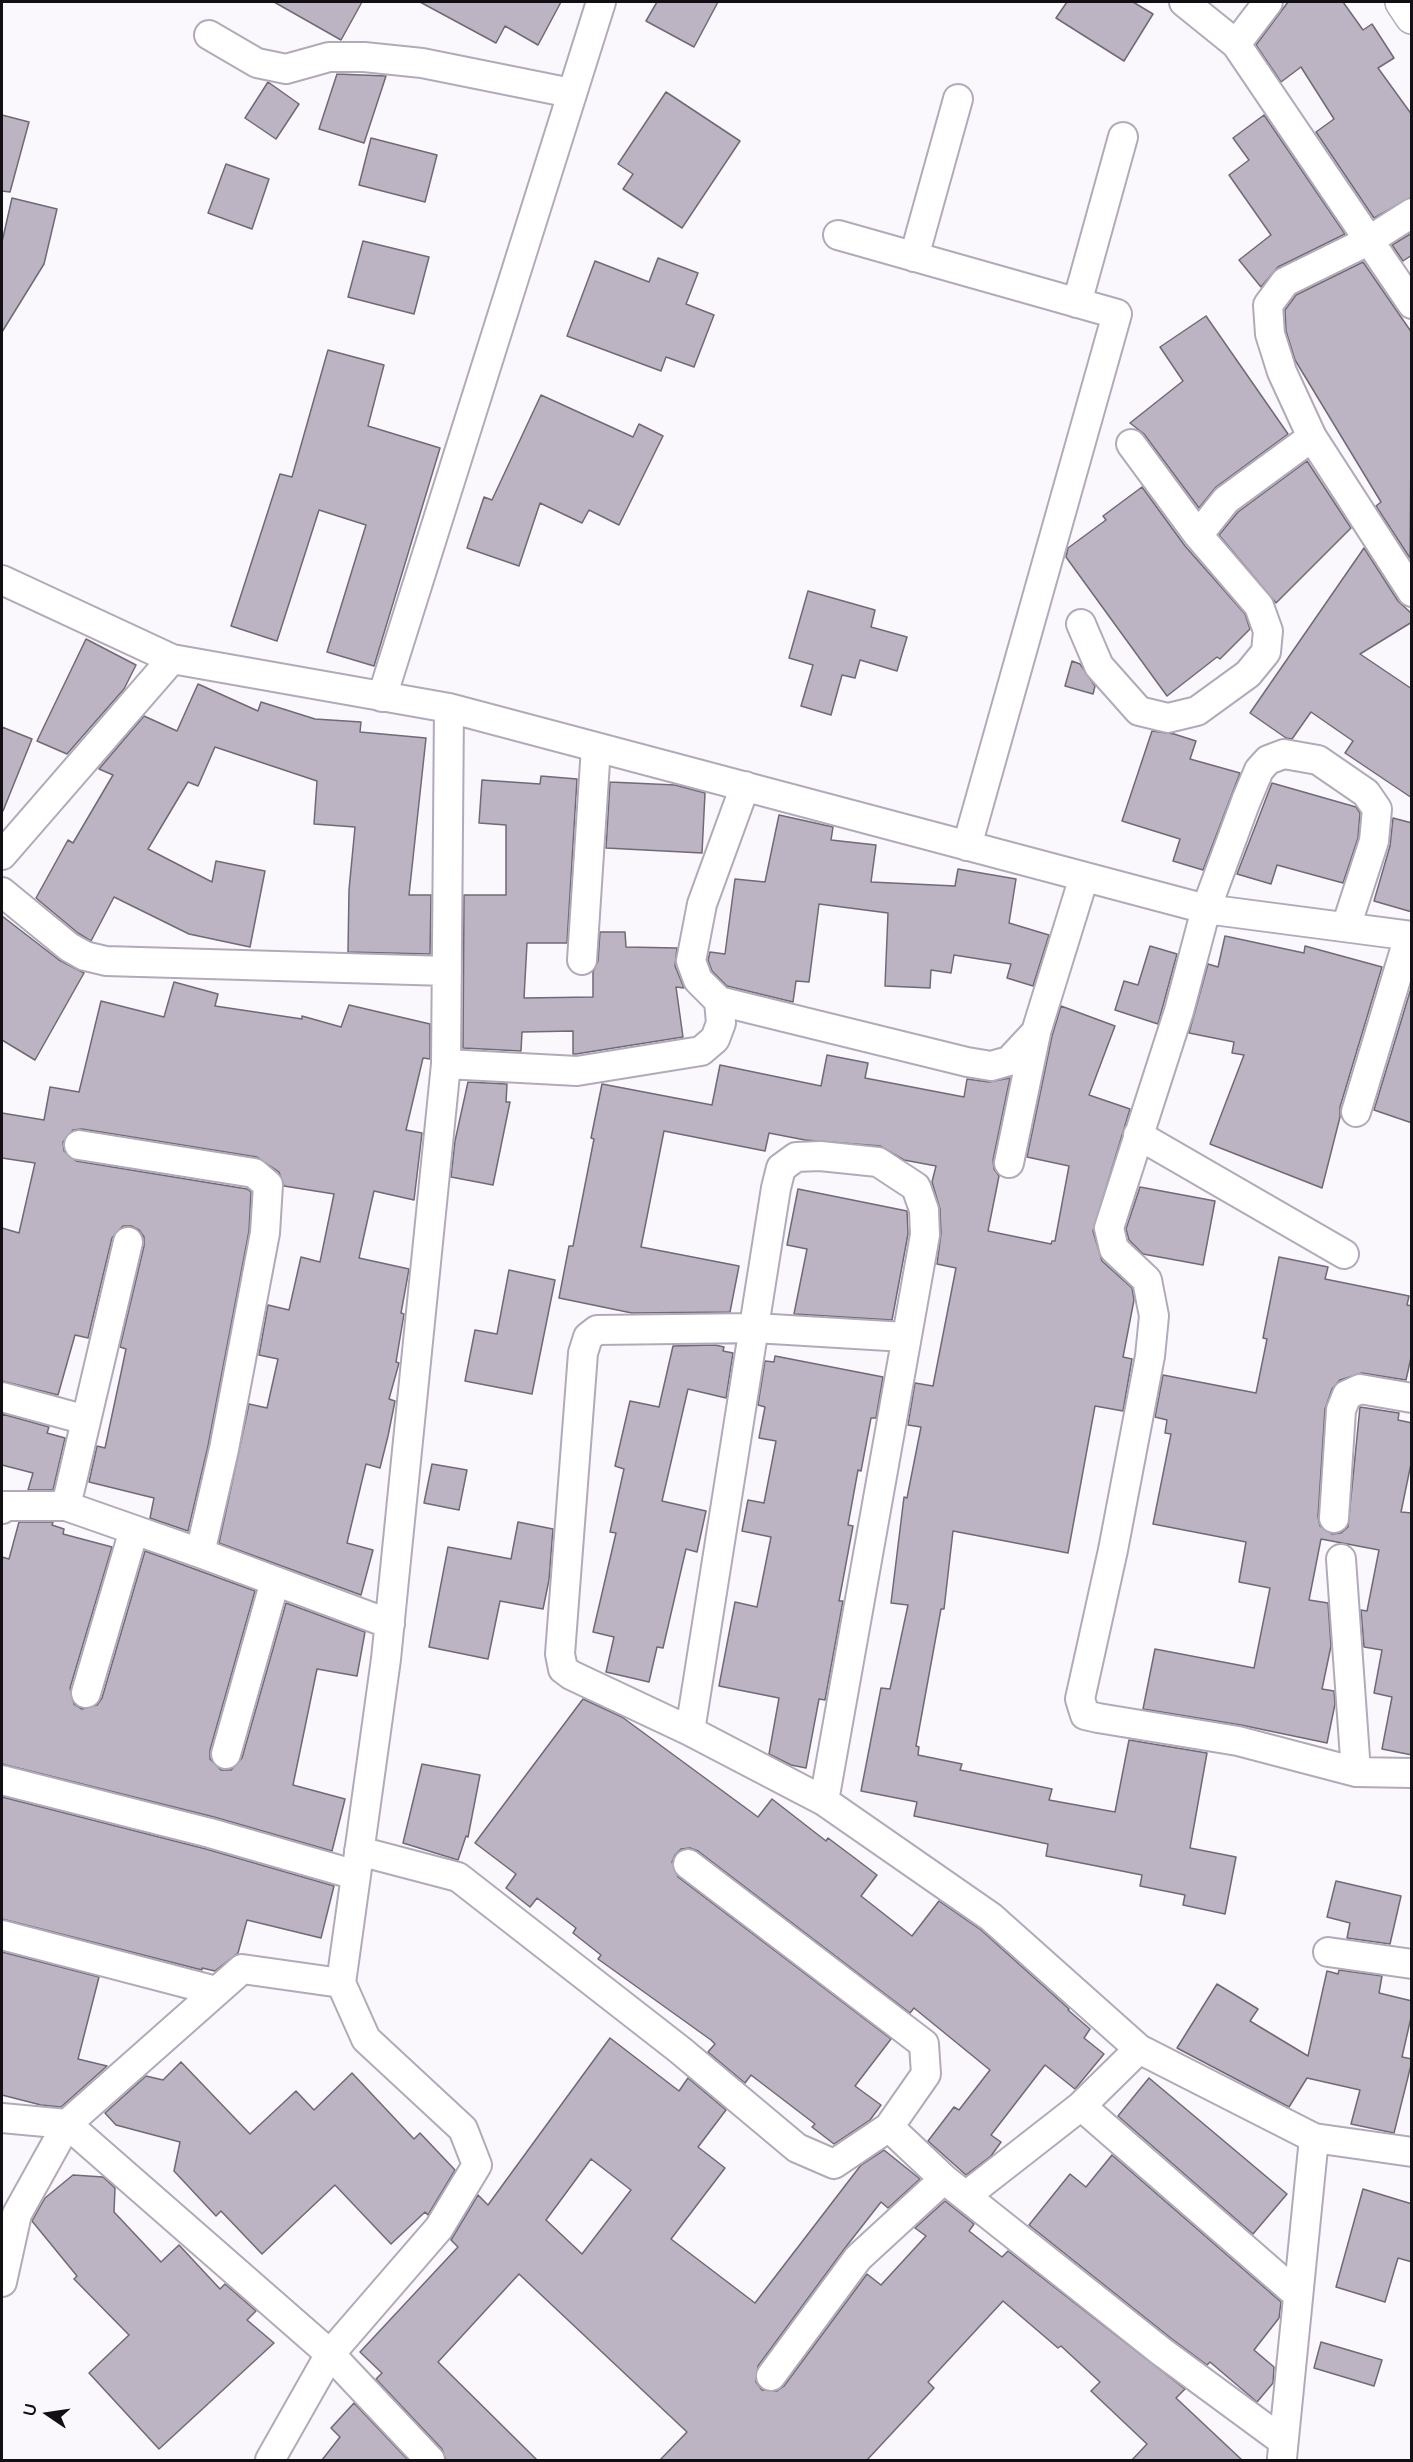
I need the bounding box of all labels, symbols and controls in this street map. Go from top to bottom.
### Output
north arrow [18,2384,78,2444]
text: U [19,2402,42,2418]

